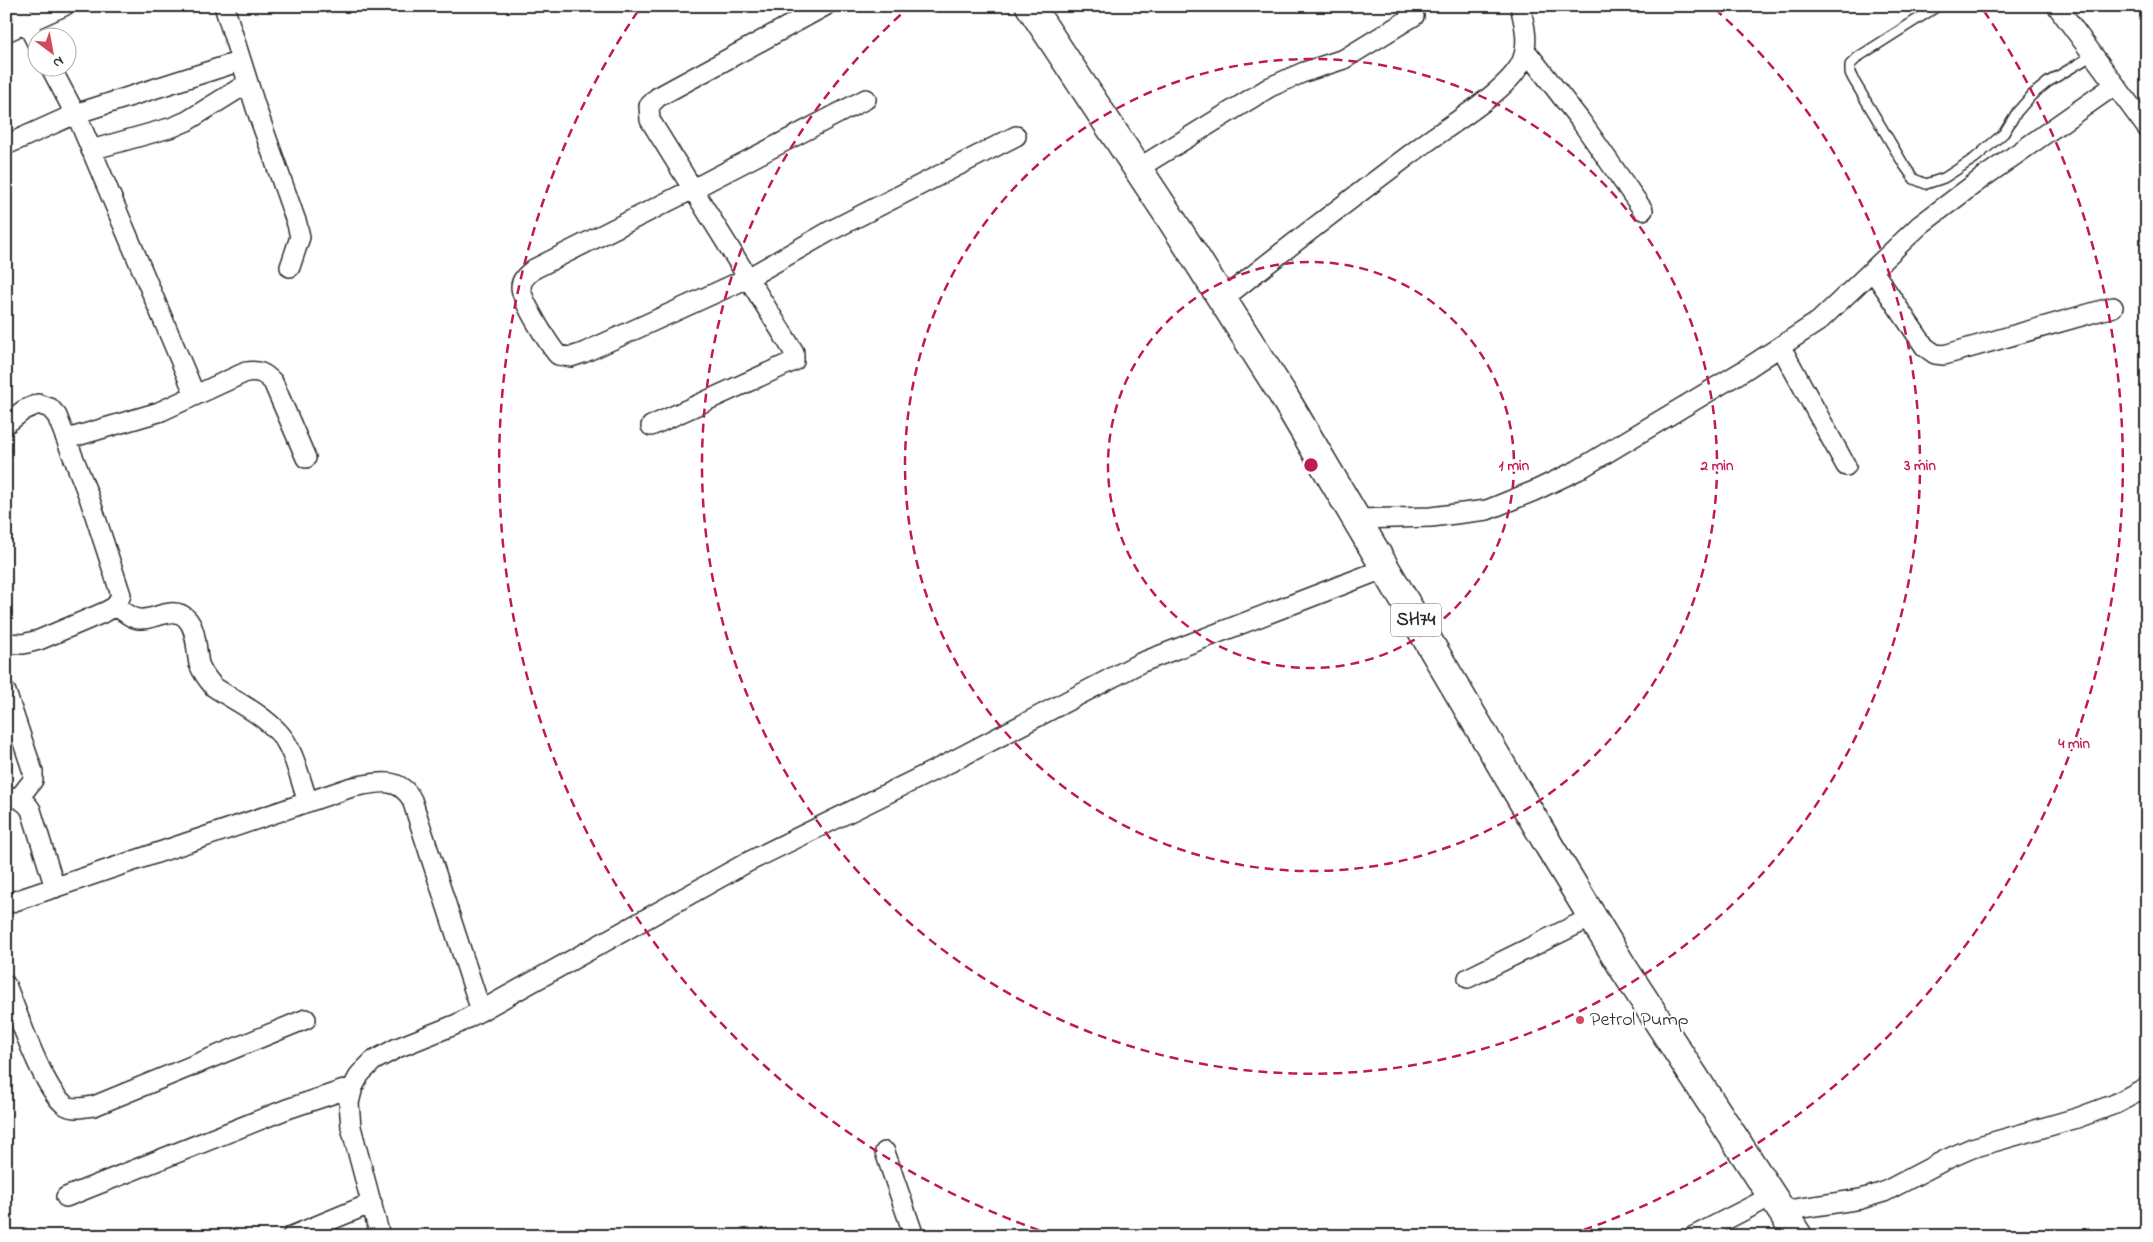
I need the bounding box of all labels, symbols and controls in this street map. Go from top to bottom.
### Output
north arrow [28,28,78,78]
text: N [49,50,68,73]
text: 1 min [1499,455,1530,477]
text: 2 min [1700,455,1734,477]
text: 3 min [1903,455,1936,477]
centre of rings [1302,456,1320,474]
road number: SH74 [1391,604,1441,636]
text: 4 min [2057,733,2090,755]
place label: Petrol Pump [1590,1006,1689,1035]
marker: Petrol Pump [1574,1014,1586,1026]

